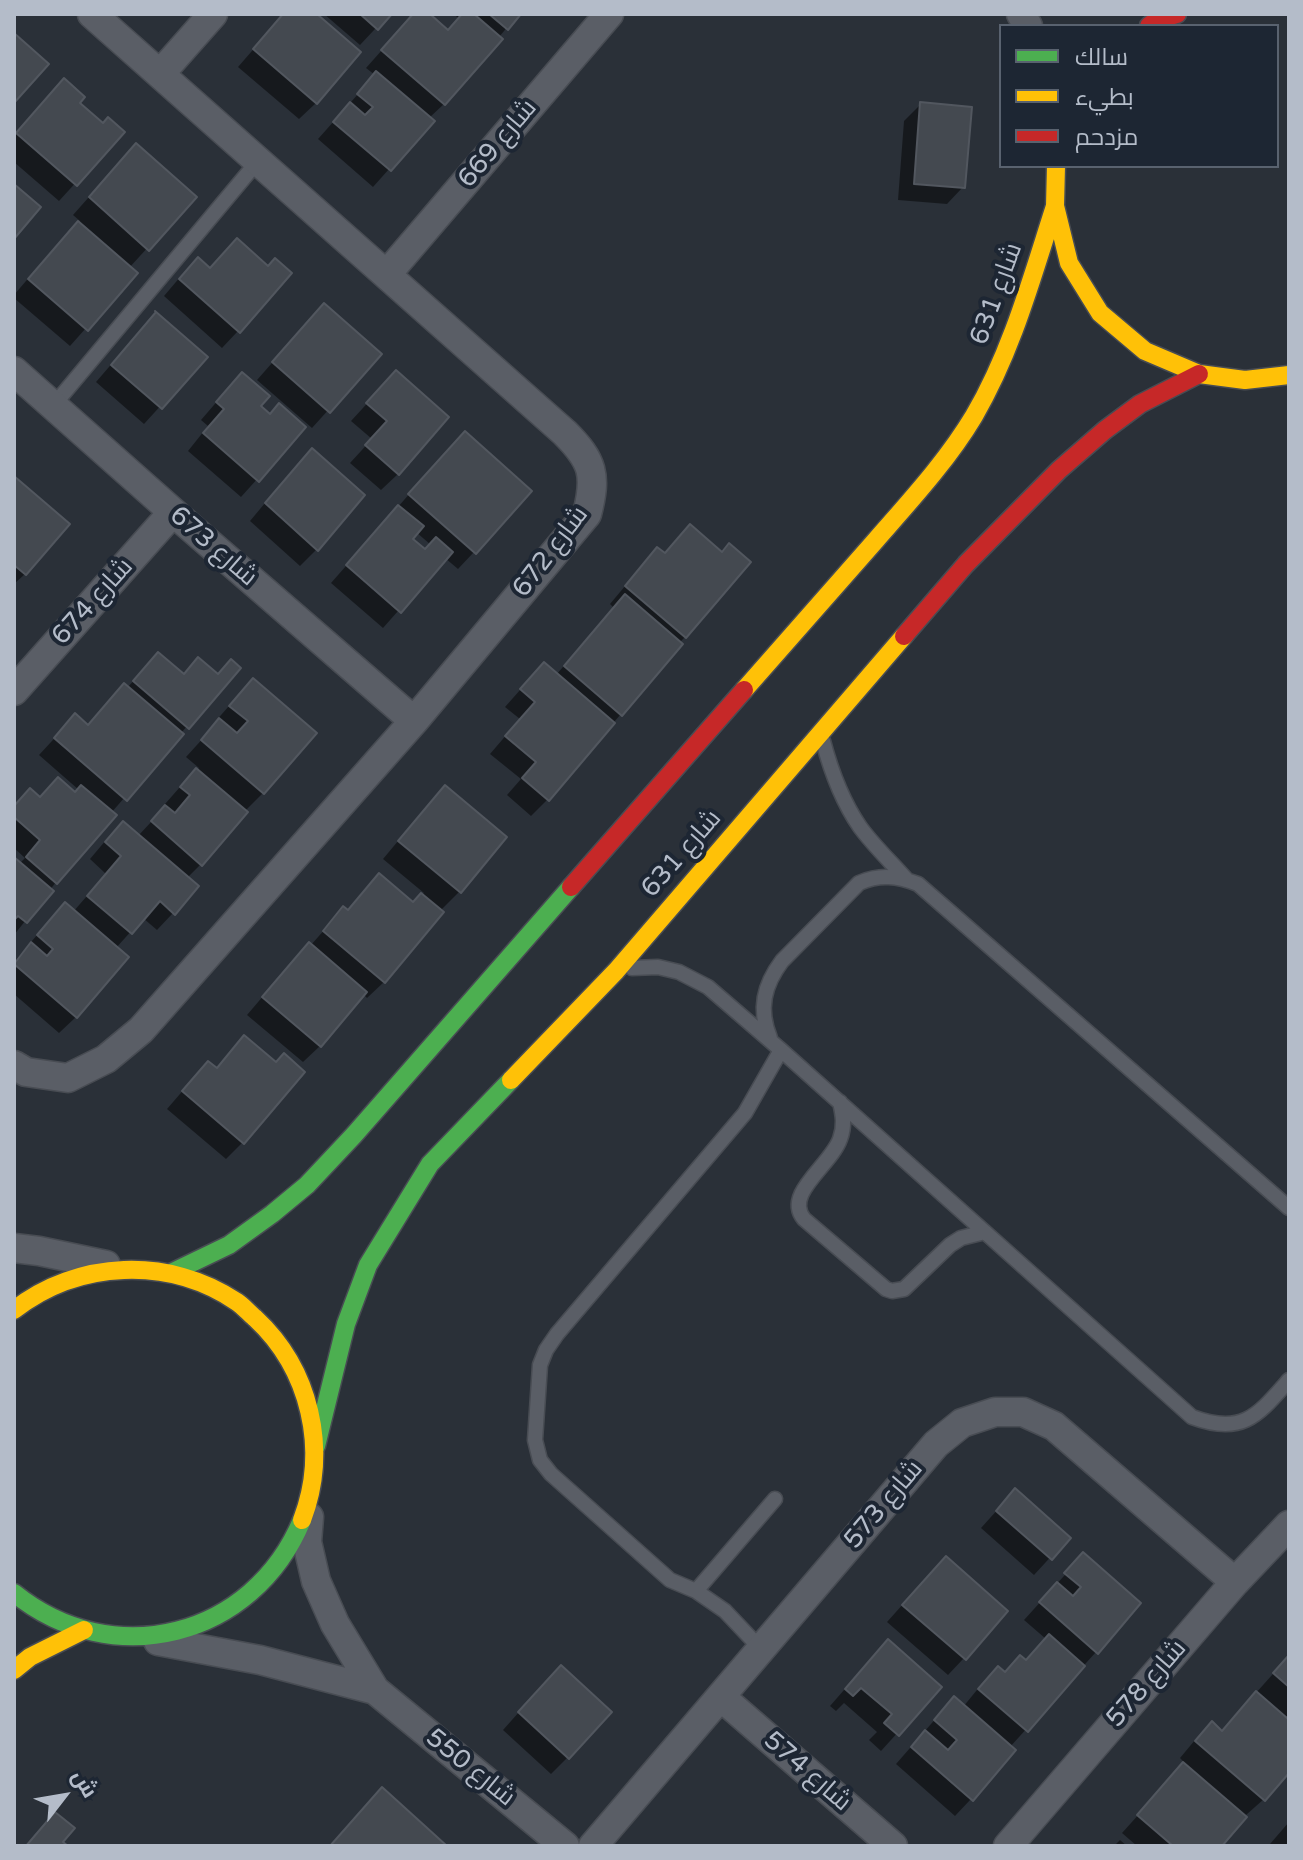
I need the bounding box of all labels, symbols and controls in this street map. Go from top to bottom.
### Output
legend [999,24,1279,168]
text: سالك [1075,43,1128,72]
text: بطيء [1075,83,1134,112]
street label: شارع 669 [452,93,544,195]
text: مزدحم [1075,123,1138,152]
street label: شارع 631 [964,239,1030,349]
street label: شارع 673 [163,500,263,594]
street label: شارع 672 [507,500,595,604]
street label: شارع 674 [46,552,140,652]
street label: شارع 631 [635,804,729,904]
street label: شارع 573 [838,1454,930,1556]
street label: شارع 578 [1100,1634,1194,1734]
street label: شارع 550 [419,1722,521,1814]
street label: شارع 574 [757,1725,857,1819]
north arrow [24,1756,104,1836]
text: ش [66,1765,103,1802]

